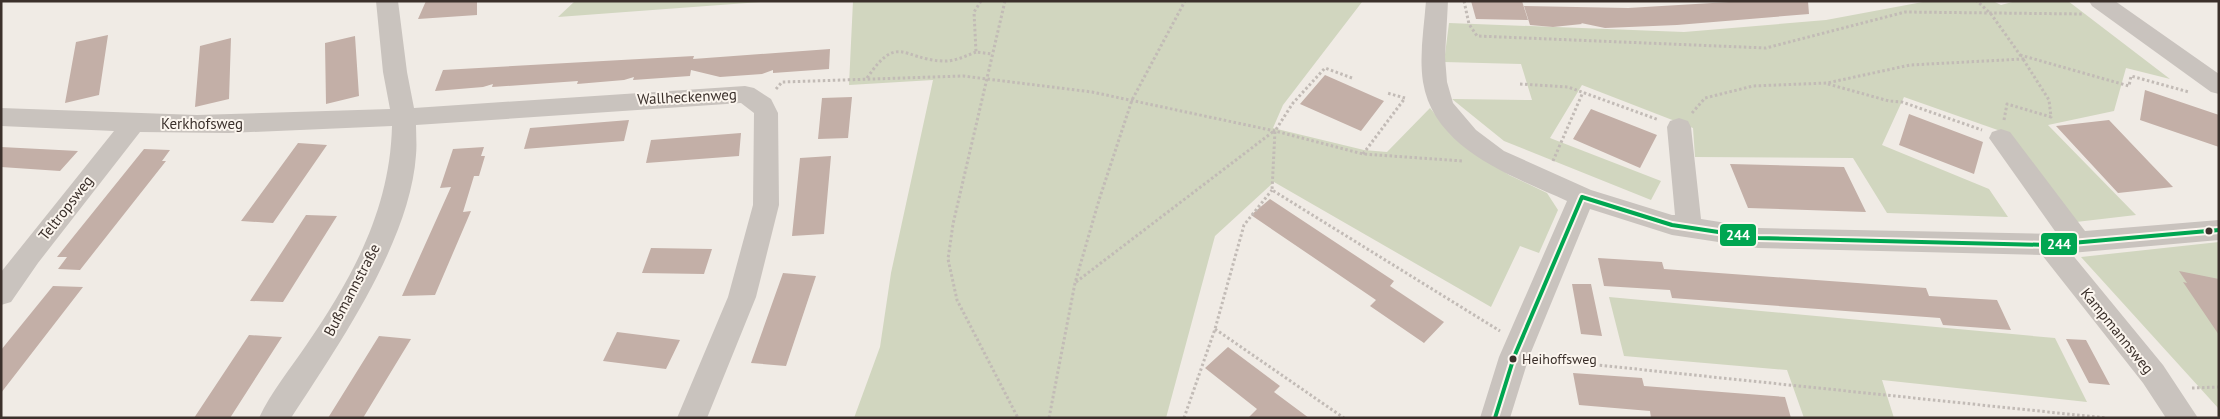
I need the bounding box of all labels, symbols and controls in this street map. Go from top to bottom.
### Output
street label: Wallheckenweg [637,84,737,109]
street label: Kerkhofsweg [161,114,243,133]
street label: Teltropsweg [34,171,97,244]
line badge: 244 [1719,223,1757,247]
text: 244 [1726,226,1750,244]
unlabelled marker [2204,226,2214,236]
line badge: 244 [2040,232,2078,256]
text: 244 [2047,235,2071,253]
street label: Bußmannstraße [319,240,384,339]
street label: Kampmannsweg [2077,284,2158,378]
place label: Heihoffsweg [1522,350,1597,368]
marker: Heihoffsweg [1508,354,1518,364]

